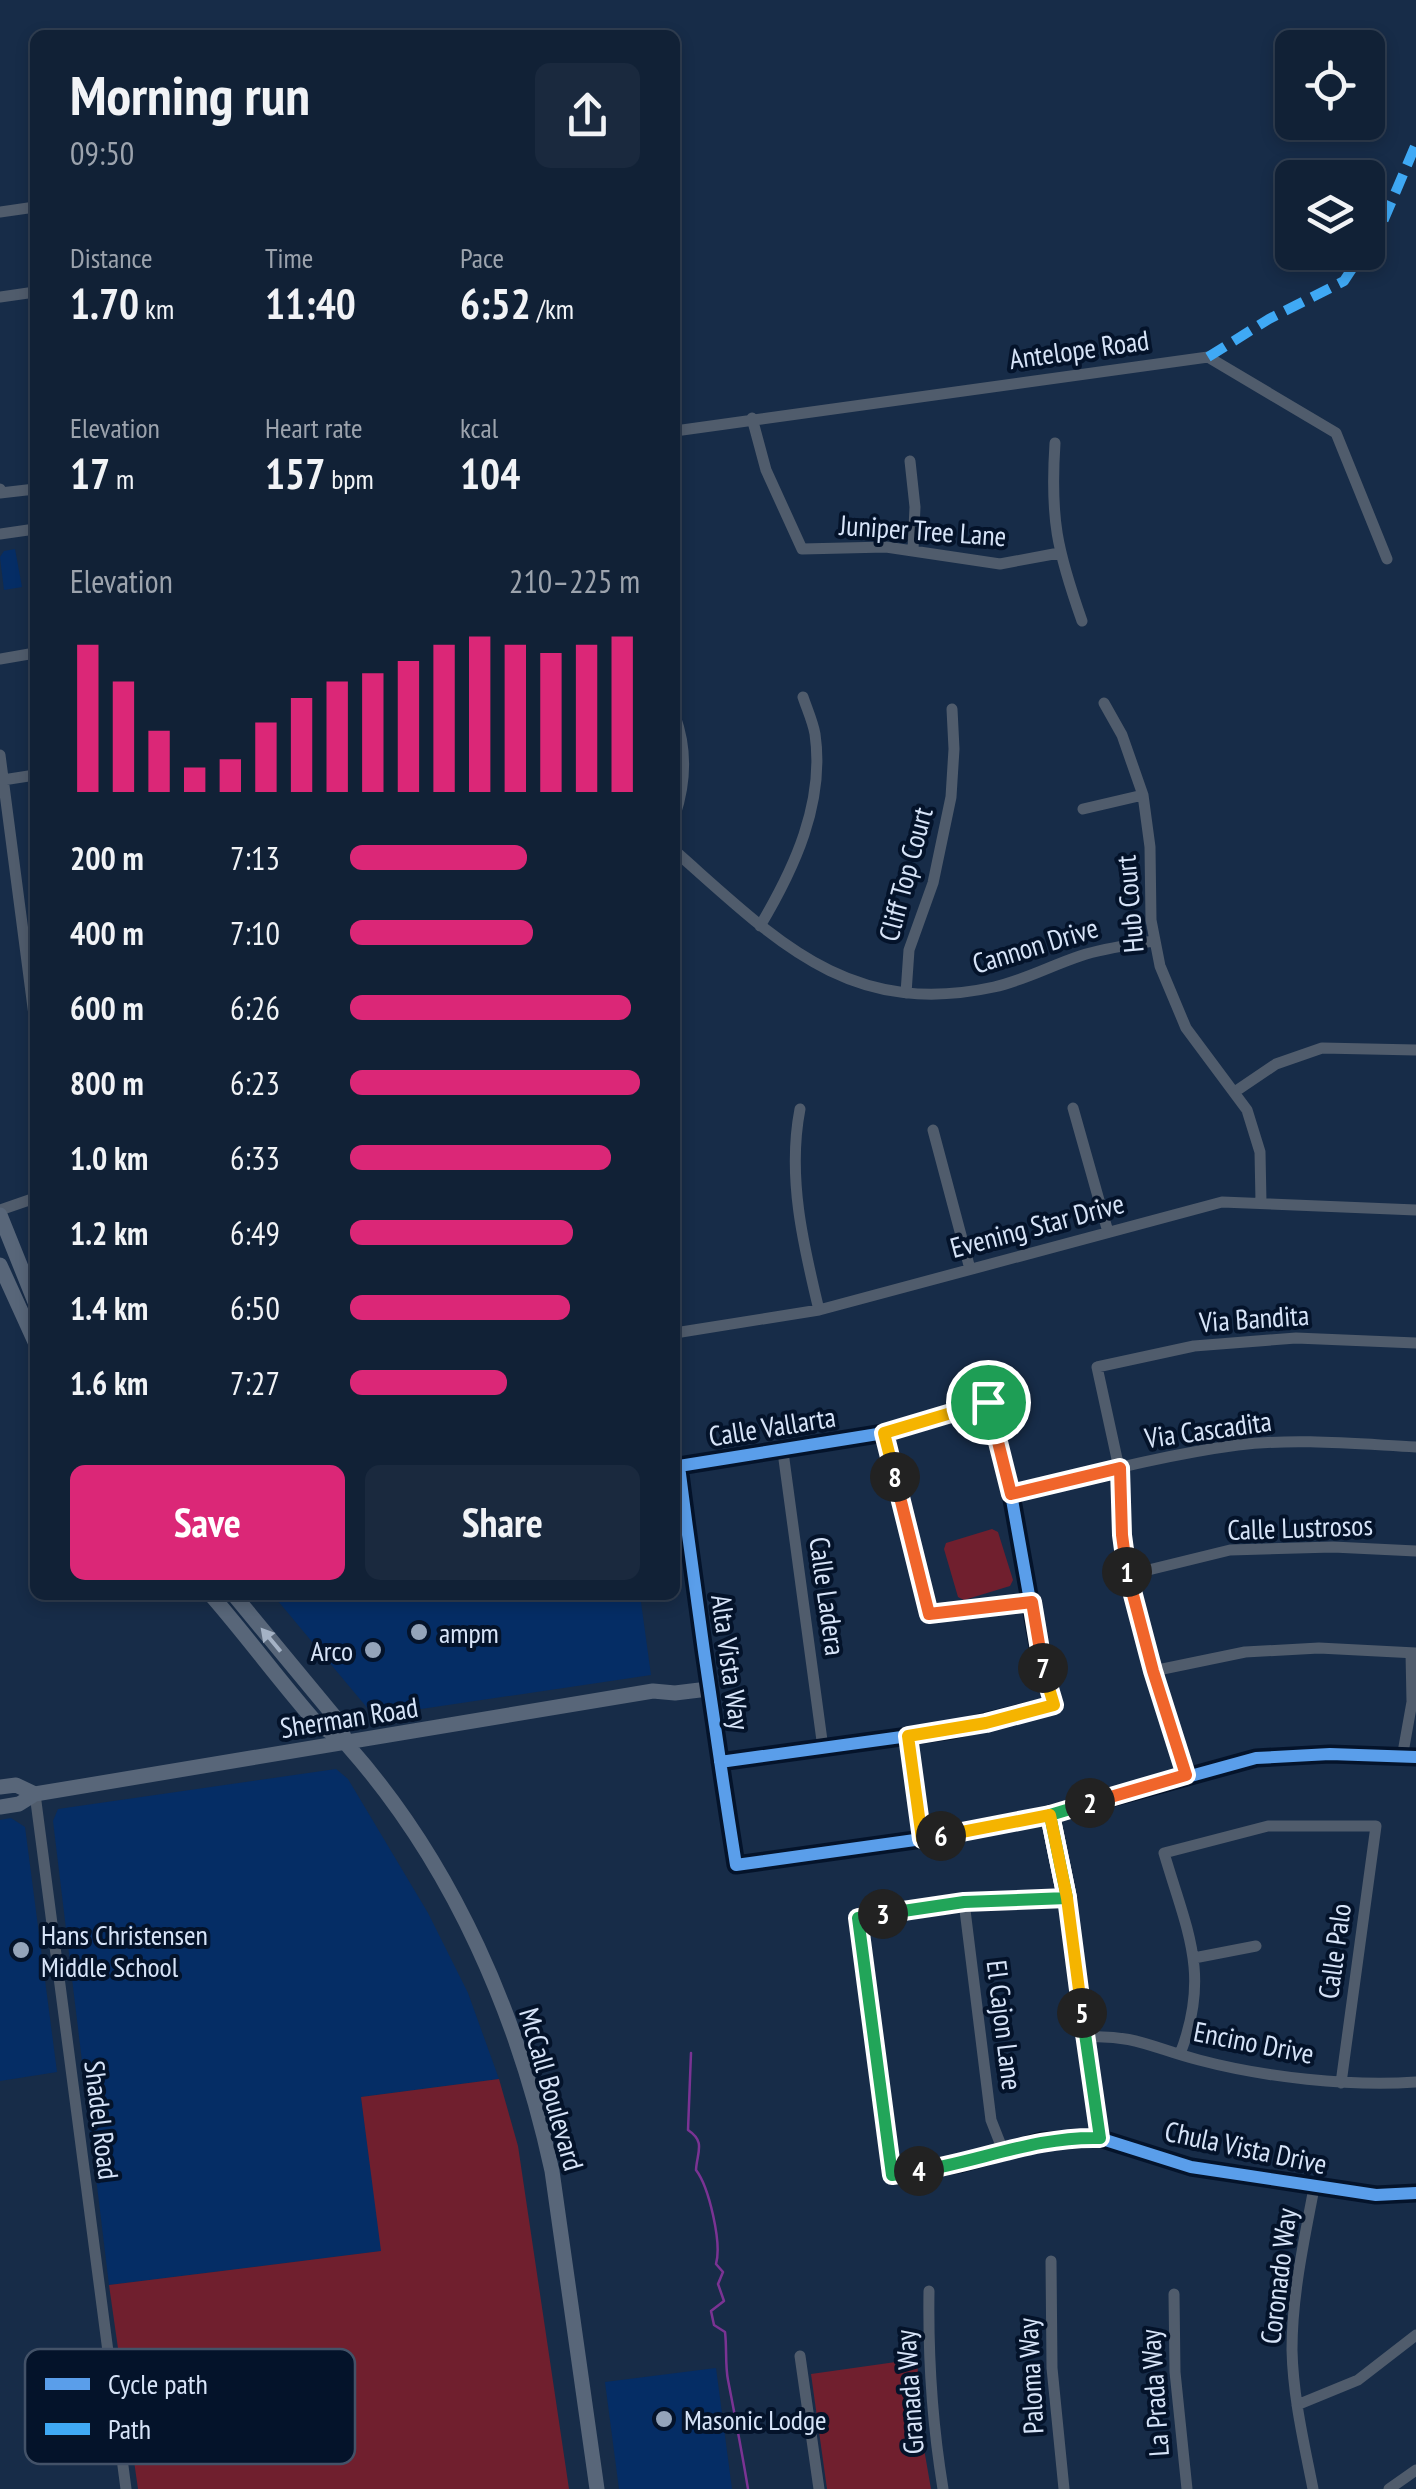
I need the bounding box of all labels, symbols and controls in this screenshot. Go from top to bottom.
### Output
map controls [1275,30,1385,270]
button: locate [1275,30,1385,140]
text: Morning run [70,59,310,130]
button: share [535,63,640,168]
text: 09:50 [70,132,134,174]
button: layers [1275,160,1385,270]
text: Distance [70,239,153,276]
text: Time [265,239,313,276]
text: Pace [460,239,504,276]
text: 1.70 [70,276,139,331]
text: 11:40 [265,276,356,331]
text: 6:52 [460,276,531,331]
text: km [139,290,174,327]
text: /km [531,290,574,327]
street label: Antelope Road [1007,321,1151,377]
text: Elevation [70,409,160,446]
text: Heart rate [265,409,363,446]
text: kcal [460,409,498,446]
text: 17 [70,446,110,501]
text: 157 [265,446,325,501]
text: 104 [460,446,520,501]
text: m [110,460,134,497]
text: bpm [325,460,374,497]
street label: Juniper Tree Lane [838,506,1008,554]
text: Elevation [70,560,173,602]
text: 210–225 m [509,560,640,602]
street label: Cliff Top Court [869,803,941,945]
text: 200 m [70,837,144,879]
text: 7:13 [230,837,280,879]
street label: Hub Court [1106,853,1152,954]
street label: Cannon Drive [968,908,1102,982]
text: 400 m [70,912,144,954]
text: 7:10 [230,912,280,954]
text: 600 m [70,987,144,1029]
text: 6:26 [230,987,280,1029]
text: 800 m [70,1062,144,1104]
text: 6:23 [230,1062,280,1104]
text: 1.0 km [70,1137,148,1179]
text: 6:33 [230,1137,280,1179]
street label: Evening Star Drive [946,1184,1128,1266]
text: 1.2 km [70,1212,148,1254]
text: 6:49 [230,1212,280,1254]
text: 1.4 km [70,1287,148,1329]
text: 6:50 [230,1287,280,1329]
street label: Via Bandita [1197,1296,1310,1340]
pin [946,1360,1031,1445]
text: 1.6 km [70,1362,148,1404]
text: 7:27 [230,1362,280,1404]
icon: arrive [961,1375,1016,1430]
street label: Calle Vallarta [706,1398,838,1454]
street label: Via Cascadita [1141,1402,1274,1456]
pin: 8 [870,1452,920,1502]
text: 8 [888,1458,902,1495]
button: Save [70,1465,345,1580]
button: Share [365,1465,640,1580]
street label: Calle Lustrosos [1227,1506,1373,1548]
street label: Calle Ladera [801,1534,855,1658]
pin: 1 [1102,1547,1152,1597]
text: 1 [1120,1553,1134,1590]
street label: Alta Vista Way [703,1592,759,1733]
place label: ampm [439,1614,499,1651]
marker: ampm [408,1621,430,1643]
one-way arrow [261,1628,283,1653]
place label: Arco [310,1632,353,1669]
marker: Arco [362,1639,384,1661]
pin: 7 [1018,1643,1068,1693]
text: 7 [1036,1649,1050,1686]
street label: Sherman Road [277,1688,421,1746]
pin: 2 [1065,1778,1115,1828]
text: 2 [1083,1784,1097,1821]
pin: 6 [916,1811,966,1861]
text: 6 [934,1817,948,1854]
pin: 3 [858,1889,908,1939]
text: 3 [876,1895,890,1932]
street label: Calle Palo [1309,1901,1359,2001]
place label: Hans Christensen Middle School [41,1916,208,1985]
marker: Hans Christensen Middle School [10,1939,32,1961]
street label: El Cajon Lane [979,1958,1031,2092]
pin: 5 [1057,1988,1107,2038]
text: 5 [1075,1994,1089,2031]
street label: McCall Boulevard [511,2003,593,2175]
street label: Encino Drive [1191,2012,1317,2072]
street label: Shadel Road [76,2058,128,2182]
street label: Chula Vista Drive [1162,2112,1330,2182]
pin: 4 [894,2146,944,2196]
text: 4 [912,2152,926,2189]
street label: Coronado Way [1251,2205,1305,2346]
street label: Paloma Way [1008,2317,1052,2435]
street label: Granada Way [886,2328,932,2455]
street label: La Prada Way [1131,2328,1177,2458]
legend [25,2349,355,2464]
text: Cycle path [108,2365,208,2402]
place label: Masonic Lodge [684,2401,827,2438]
marker: Masonic Lodge [653,2408,675,2430]
text: Path [108,2410,151,2447]

